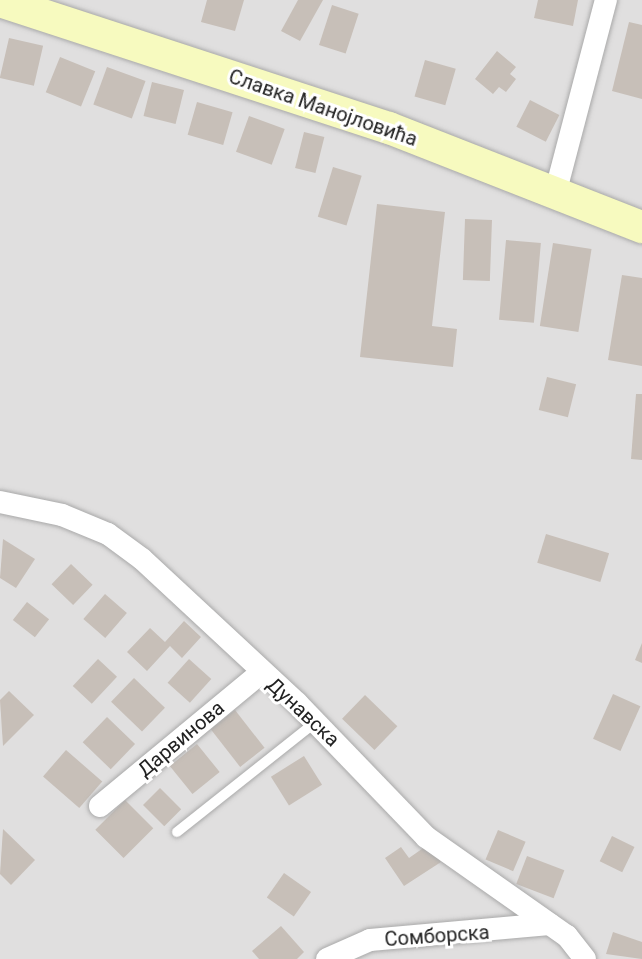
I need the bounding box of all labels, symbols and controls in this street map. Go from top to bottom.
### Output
street label: Славка Манојловића [226,64,420,152]
street label: Дунавска [262,672,344,752]
street label: Дарвинова [133,696,229,782]
street label: Сомборска [384,920,490,952]

